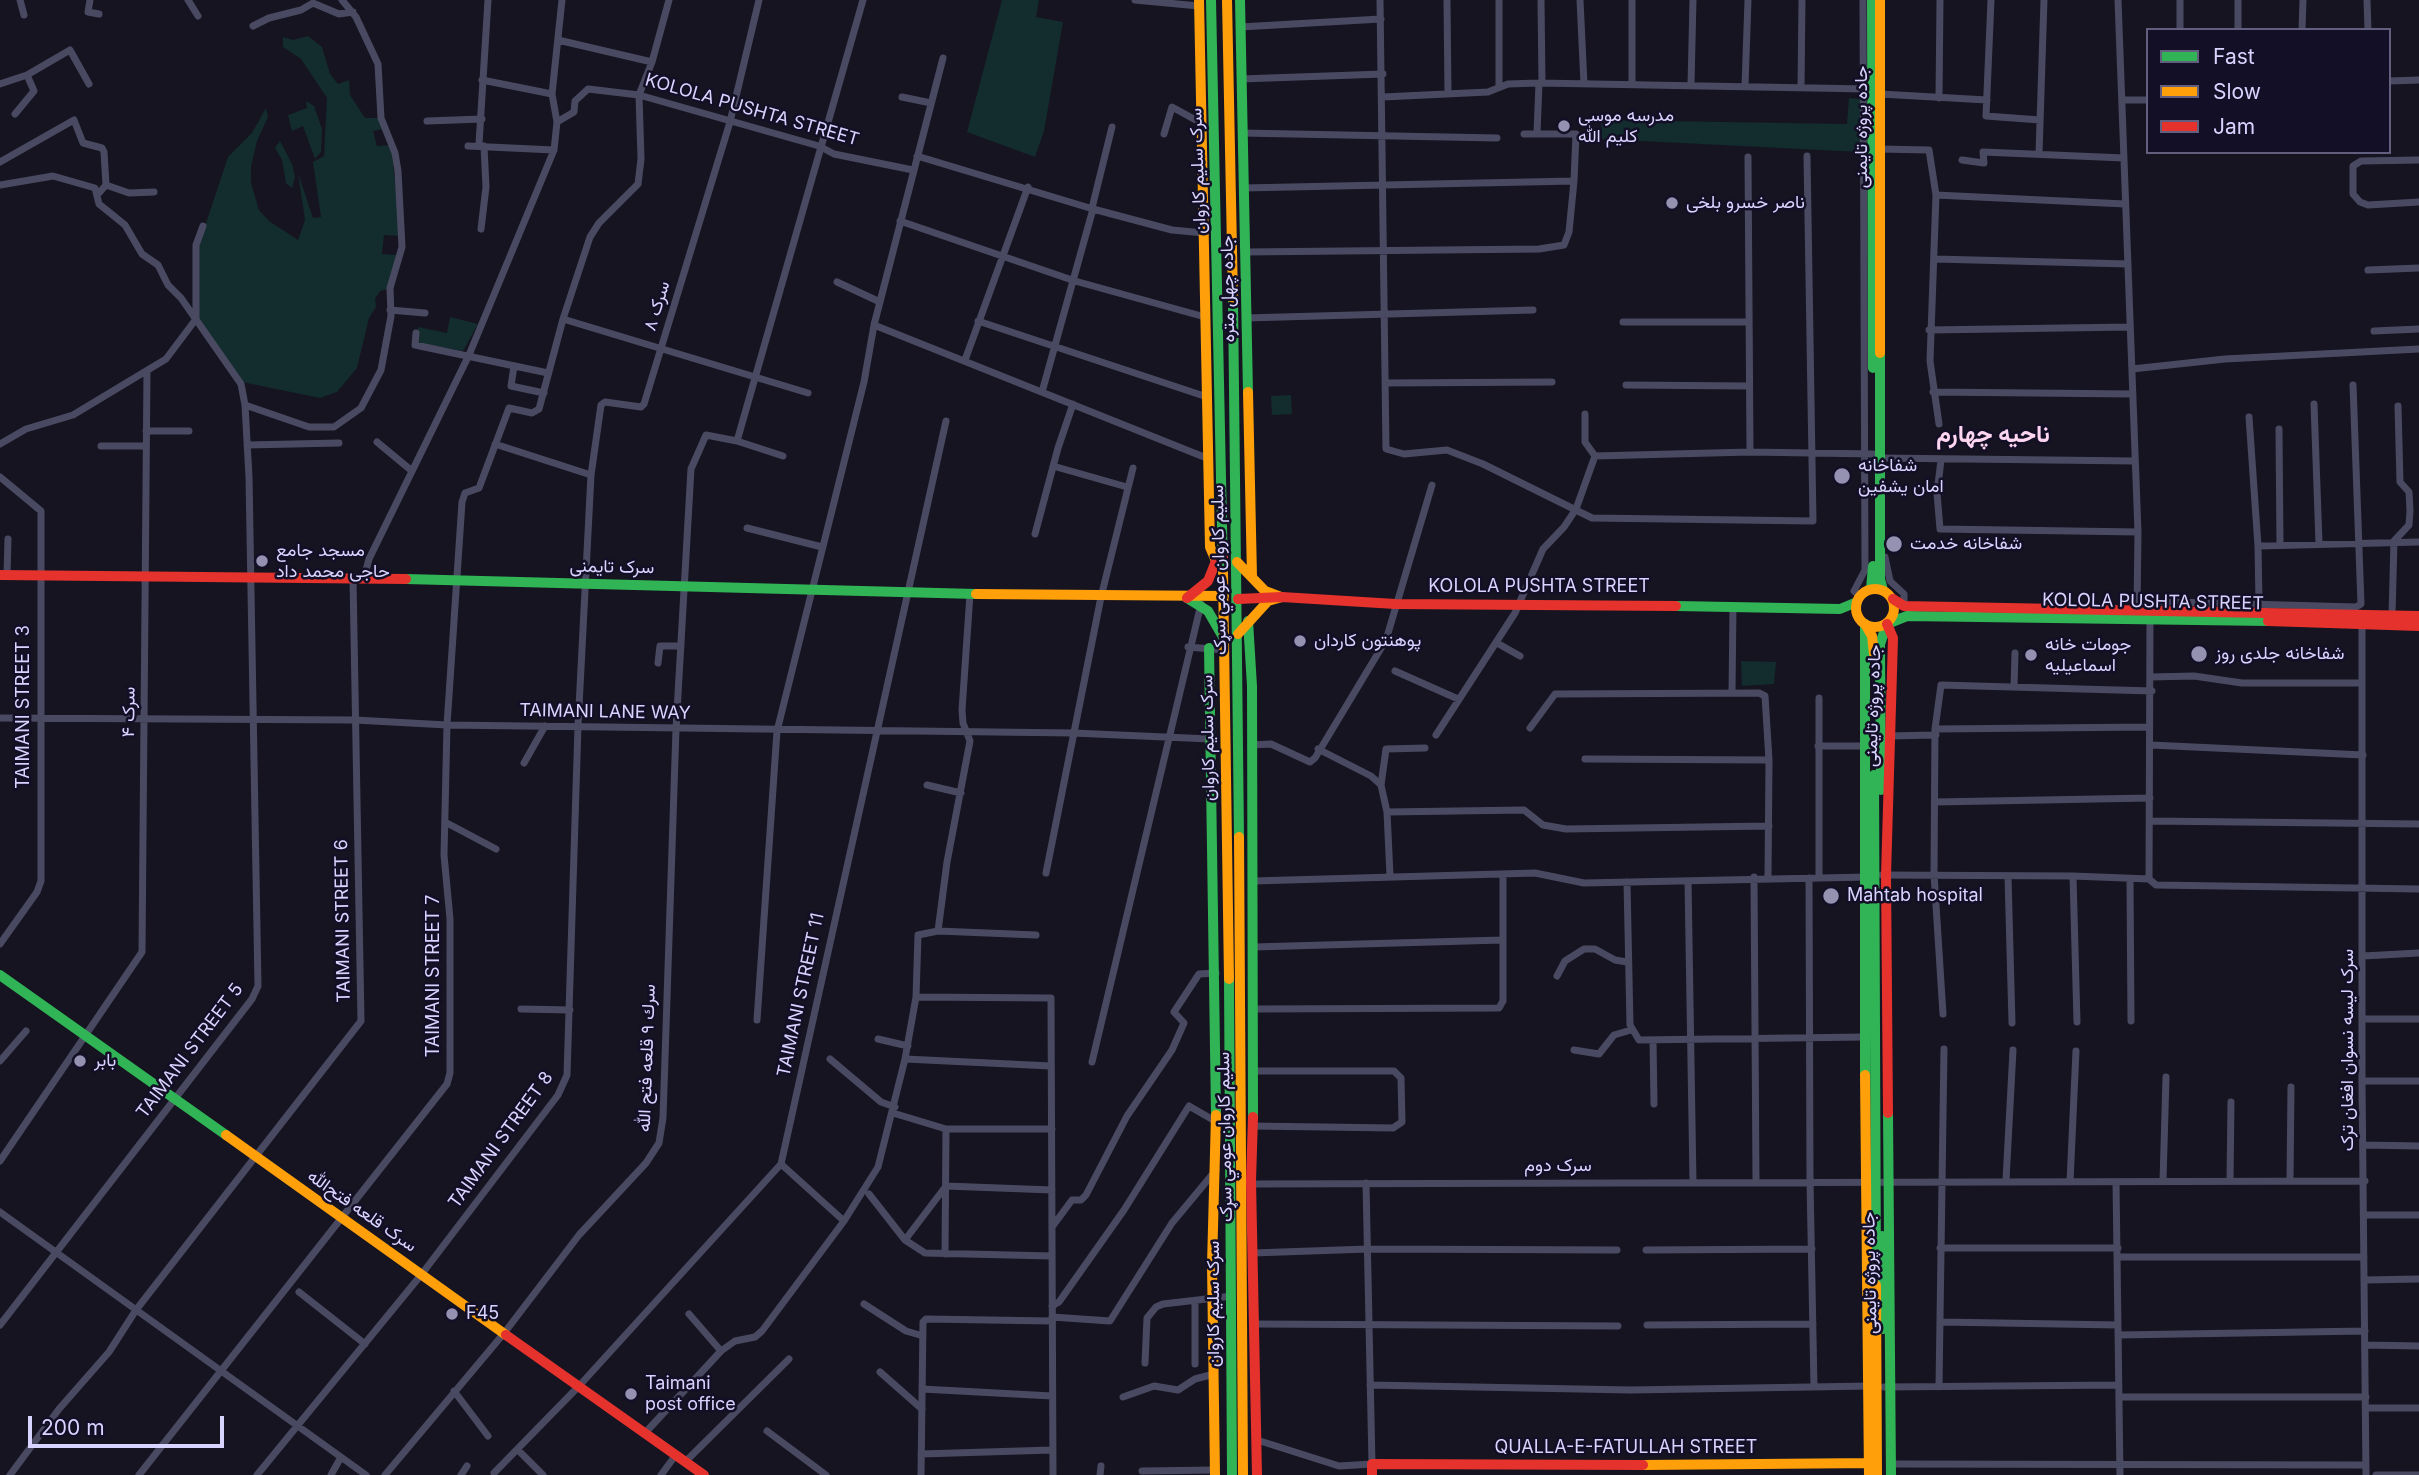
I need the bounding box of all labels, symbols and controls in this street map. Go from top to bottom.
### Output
legend [2146,28,2391,154]
text: Fast [2213,44,2255,69]
street label: جاده پروژه تایمنی [1851,66,1873,188]
street label: KOLOLA PUSHTA STREET [642,69,862,151]
text: Slow [2213,79,2261,104]
place label: مدرسه موسی کلیم الله [1578,105,1674,148]
street label: سرک سلیم کاروان [1185,108,1211,234]
text: Jam [2213,114,2255,139]
marker: مدرسه موسی کلیم الله [1556,118,1572,134]
place label: ناصر خسرو بلخی [1686,192,1805,214]
marker: ناصر خسرو بلخی [1664,195,1680,211]
street label: جاده چهل متره [1216,235,1240,343]
street label: سرک ۸ [639,279,675,333]
district label: ناحیه چهارم [1936,421,2050,449]
place label: شفاخانه امان یشفین [1858,455,1944,498]
marker: شفاخانه امان یشفین [1832,466,1852,486]
street label: سلیم کاروان عومي سړک [1207,485,1231,655]
place label: شفاخانه خدمت [1910,533,2022,555]
marker: شفاخانه خدمت [1884,534,1904,554]
place label: مسجد جامع حاجی محمد داد [276,540,390,582]
marker: مسجد جامع حاجی محمد داد [254,553,270,569]
street label: سرک تایمنی [569,555,655,579]
street label: KOLOLA PUSHTA STREET [1428,576,1650,598]
street label: KOLOLA PUSHTA STREET [2042,589,2264,615]
street label: TAIMANI STREET 3 [13,625,35,789]
place label: پوهنتون کاردان [1314,630,1421,652]
marker: پوهنتون کاردان [1292,633,1308,649]
place label: جومات خانه اسماعيليه [2045,634,2131,676]
place label: شفاخانه جلدی روز [2215,643,2344,665]
street label: جاده پروژه تایمنی [1860,644,1886,768]
marker: شفاخانه جلدی روز [2189,644,2209,664]
marker: جومات خانه اسماعيليه [2023,647,2039,663]
street label: سرک سلیم کاروان [1196,675,1220,801]
street label: سرک ۴ [118,687,140,737]
street label: TAIMANI LANE WAY [519,700,691,724]
street label: TAIMANI STREET 6 [331,839,355,1003]
place label: Mahtab hospital [1847,885,1983,907]
marker: Mahtab hospital [1821,886,1841,906]
street label: TAIMANI STREET 7 [423,895,445,1057]
street label: TAIMANI STREET 11 [773,911,829,1079]
street label: سرک لیسه نسوان افغان‌ ترک [2337,949,2359,1151]
street label: TAIMANI STREET 5 [132,979,248,1123]
street label: سرك ٩ قلعه فتح الله [634,984,660,1132]
place label: بابر [94,1050,116,1072]
street label: سلیم کاروان عومي سړک [1213,1052,1237,1222]
marker: بابر [72,1053,88,1069]
street label: TAIMANI STREET 8 [444,1067,558,1213]
street label: سرک دوم [1524,1155,1592,1177]
street label: سرک قلعه فتح‌الله [303,1165,421,1257]
street label: جاده پروژه تایمنی [1858,1212,1882,1334]
street label: سرک سلیم کاروان [1203,1241,1225,1367]
place label: F45 [466,1303,499,1325]
marker: F45 [444,1306,460,1322]
place label: Taimani post office [645,1373,736,1416]
marker: Taimani post office [623,1386,639,1402]
scale bar [32,1402,228,1446]
text: 200 m [41,1415,105,1440]
street label: QUALLA-E-FATULLAH STREET [1495,1437,1757,1459]

